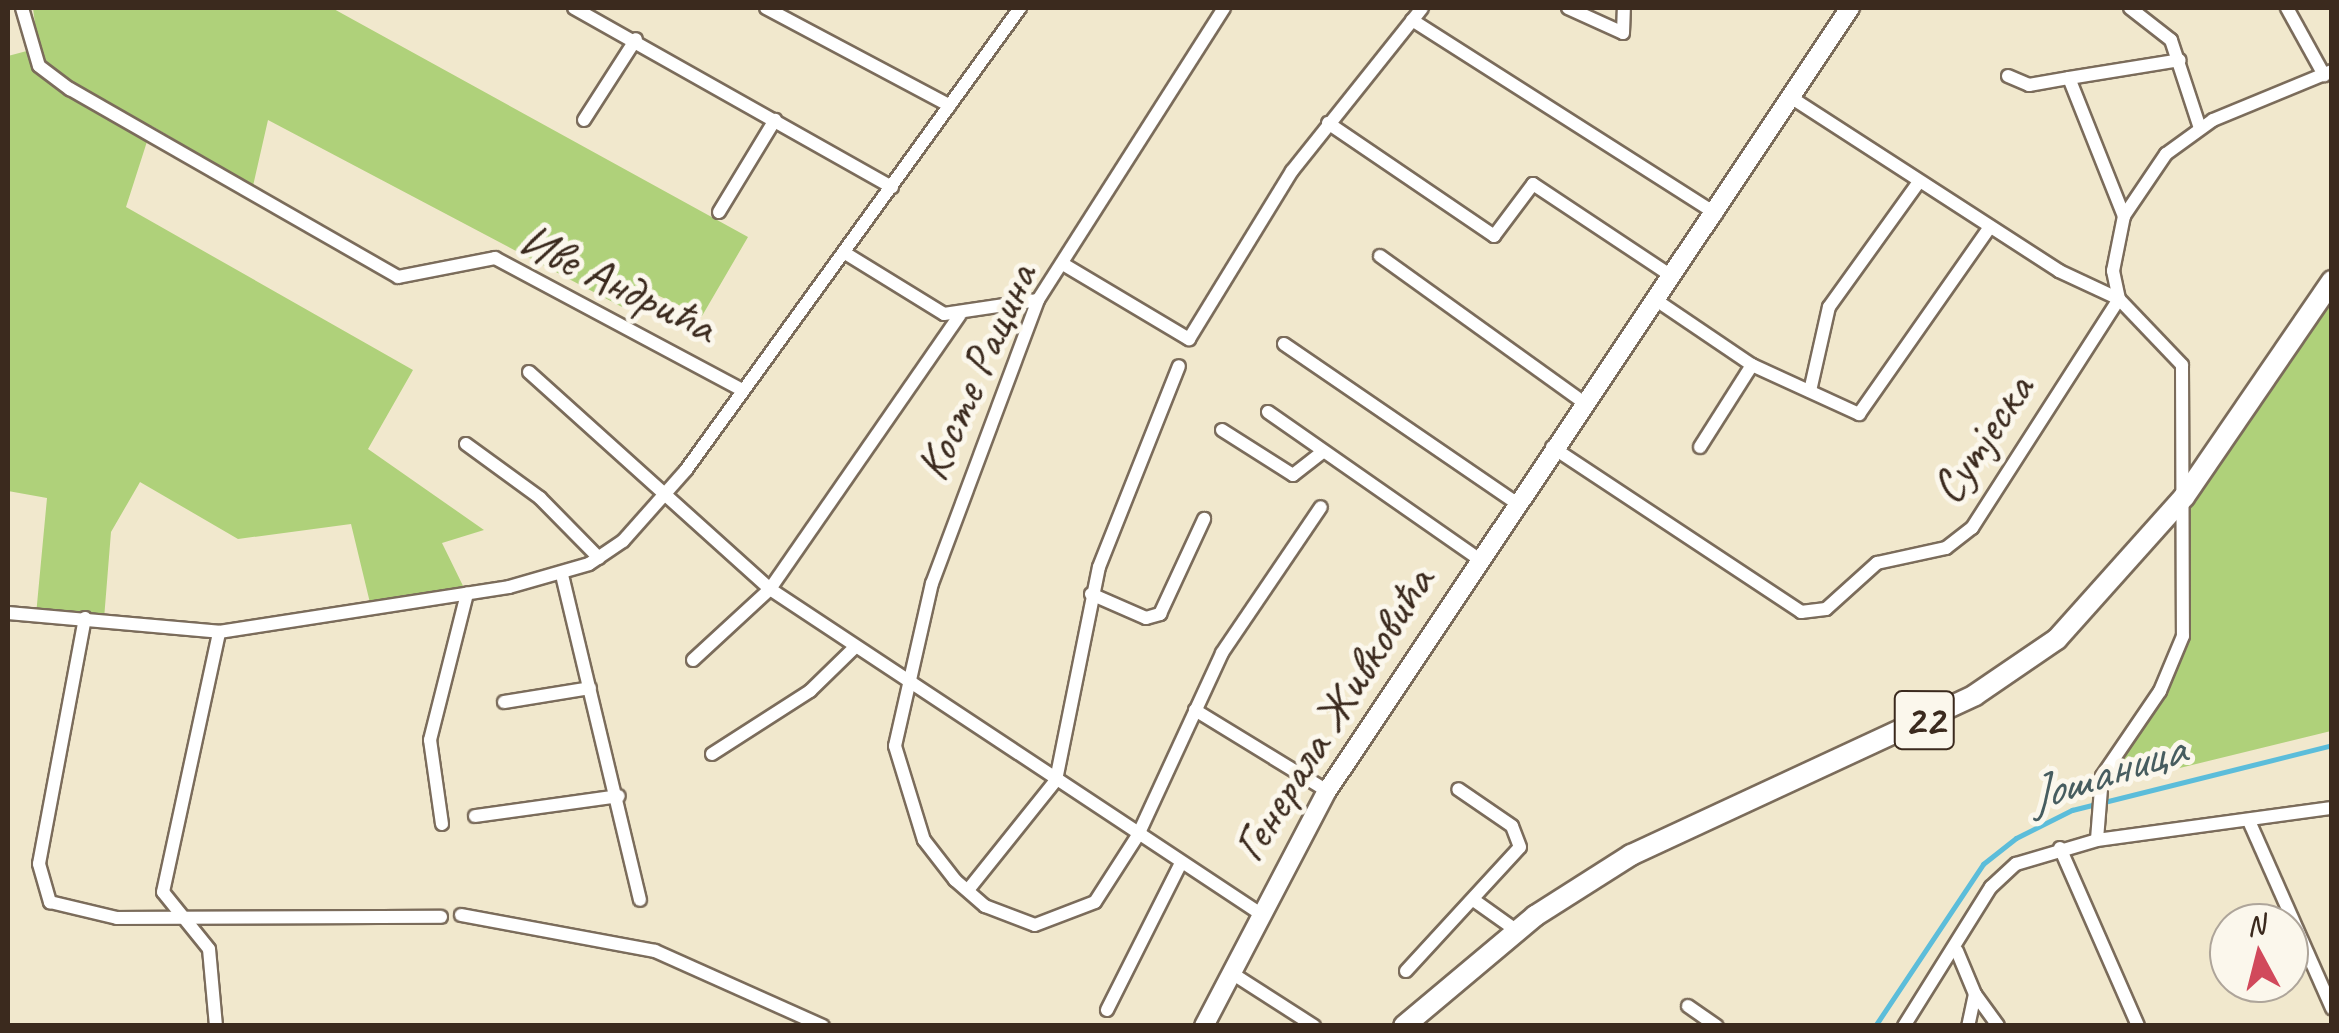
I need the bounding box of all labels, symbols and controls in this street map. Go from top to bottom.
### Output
street label: Иве Андрића [512,211,724,355]
street label: Косте Рацина [902,254,1050,490]
street label: Сутјеска [1918,364,2046,514]
street label: Генерала Живковића [1221,558,1445,870]
road number: 22 [1892,680,1956,760]
water label: Јошаница [2020,719,2192,825]
north arrow [2209,903,2309,1003]
text: N [2245,906,2266,943]

